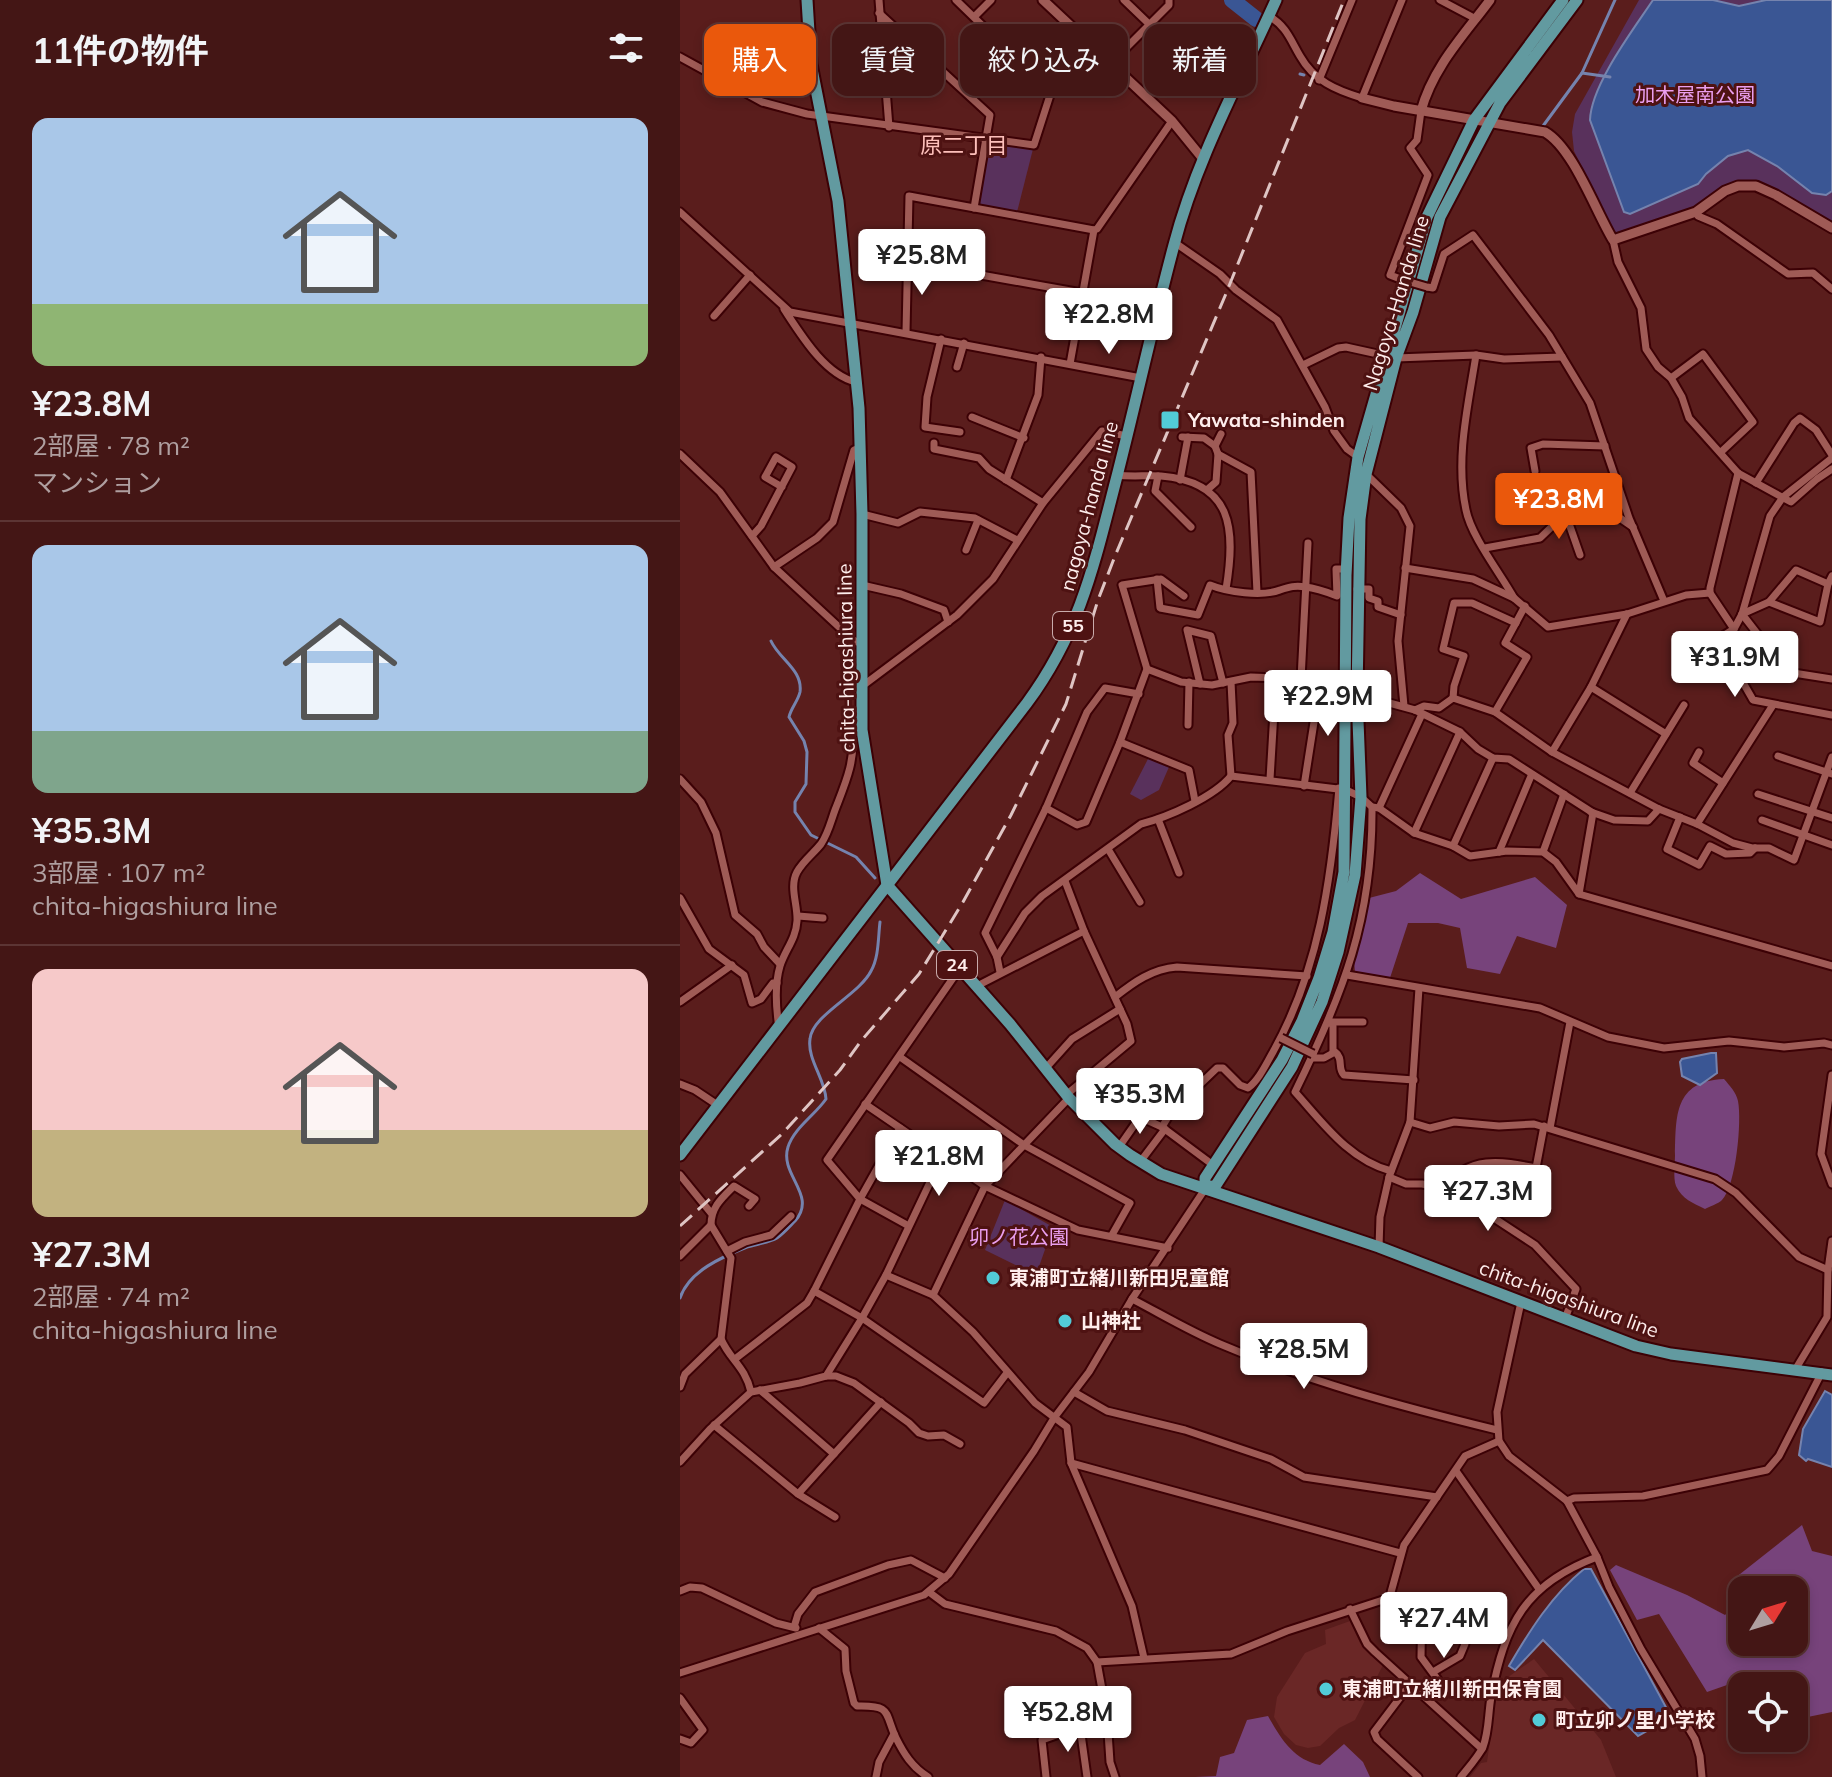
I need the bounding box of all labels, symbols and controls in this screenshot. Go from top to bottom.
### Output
chip: 購入 [704,24,816,96]
chip: 賃貸 [832,24,944,96]
chip: 絞り込み [960,24,1128,96]
chip: 新着 [1144,24,1256,96]
icon: filters [604,26,648,70]
text: 11件の物件 [32,29,209,72]
park label: 加木屋南公園 [1635,82,1755,107]
district label: 原二丁目 [920,131,1008,159]
icon: home [268,170,412,314]
street label: Nagoya-Handa line [1357,212,1434,393]
pin: ¥25.8M [857,229,987,297]
text: ¥25.8M [876,238,968,271]
pin: ¥22.8M [1044,288,1174,356]
text: ¥22.8M [1063,297,1155,330]
text: ¥23.8M [32,382,152,425]
place label: Yawata-shinden [1187,407,1345,432]
marker: Yawata-shinden [1159,409,1181,431]
street label: nagoya-handa line [1054,418,1123,594]
text: 2部屋 · 78 m² [32,429,190,462]
text: マンション [32,466,162,499]
pin: ¥23.8M [1494,473,1624,541]
text: ¥23.8M [1513,482,1605,515]
street label: chita-higashiura line [831,563,860,753]
icon: home [268,597,412,741]
road number: 55 [1053,612,1093,640]
pin: ¥31.9M [1670,631,1800,699]
text: ¥31.9M [1689,640,1781,673]
pin: ¥22.9M [1263,670,1393,738]
text: ¥22.9M [1282,679,1374,712]
text: ¥35.3M [32,809,152,852]
text: 3部屋 · 107 m² [32,856,205,889]
text: chita-higashiura line [32,889,278,922]
road number: 24 [937,951,977,979]
icon: home [268,1021,412,1165]
pin: ¥35.3M [1075,1068,1205,1136]
text: ¥35.3M [1094,1077,1186,1110]
pin: ¥21.8M [874,1130,1004,1198]
text: ¥21.8M [893,1139,985,1172]
pin: ¥27.3M [1423,1165,1553,1233]
text: ¥27.3M [1442,1174,1534,1207]
park label: 卯ノ花公園 [969,1224,1069,1249]
text: ¥27.3M [32,1233,152,1276]
street label: chita-higashiura line [1476,1254,1662,1343]
place label: 東浦町立緒川新田児童館 [1009,1265,1229,1290]
marker: 東浦町立緒川新田児童館 [984,1269,1002,1287]
text: 2部屋 · 74 m² [32,1280,190,1313]
place label: 山神社 [1081,1308,1141,1333]
marker: 山神社 [1056,1312,1074,1330]
text: chita-higashiura line [32,1313,278,1346]
pin: ¥28.5M [1239,1323,1369,1391]
text: ¥28.5M [1258,1332,1350,1365]
north arrow [1728,1576,1808,1656]
map controls [1728,1576,1808,1752]
pin: ¥27.4M [1379,1592,1509,1660]
text: ¥27.4M [1398,1601,1490,1634]
button: locate [1728,1672,1808,1752]
place label: 東浦町立緒川新田保育園 [1342,1676,1562,1701]
marker: 東浦町立緒川新田保育園 [1317,1680,1335,1698]
pin: ¥52.8M [1003,1686,1133,1754]
text: ¥52.8M [1022,1695,1114,1728]
place label: 町立卯ノ里小学校 [1555,1707,1715,1732]
marker: 町立卯ノ里小学校 [1530,1711,1548,1729]

